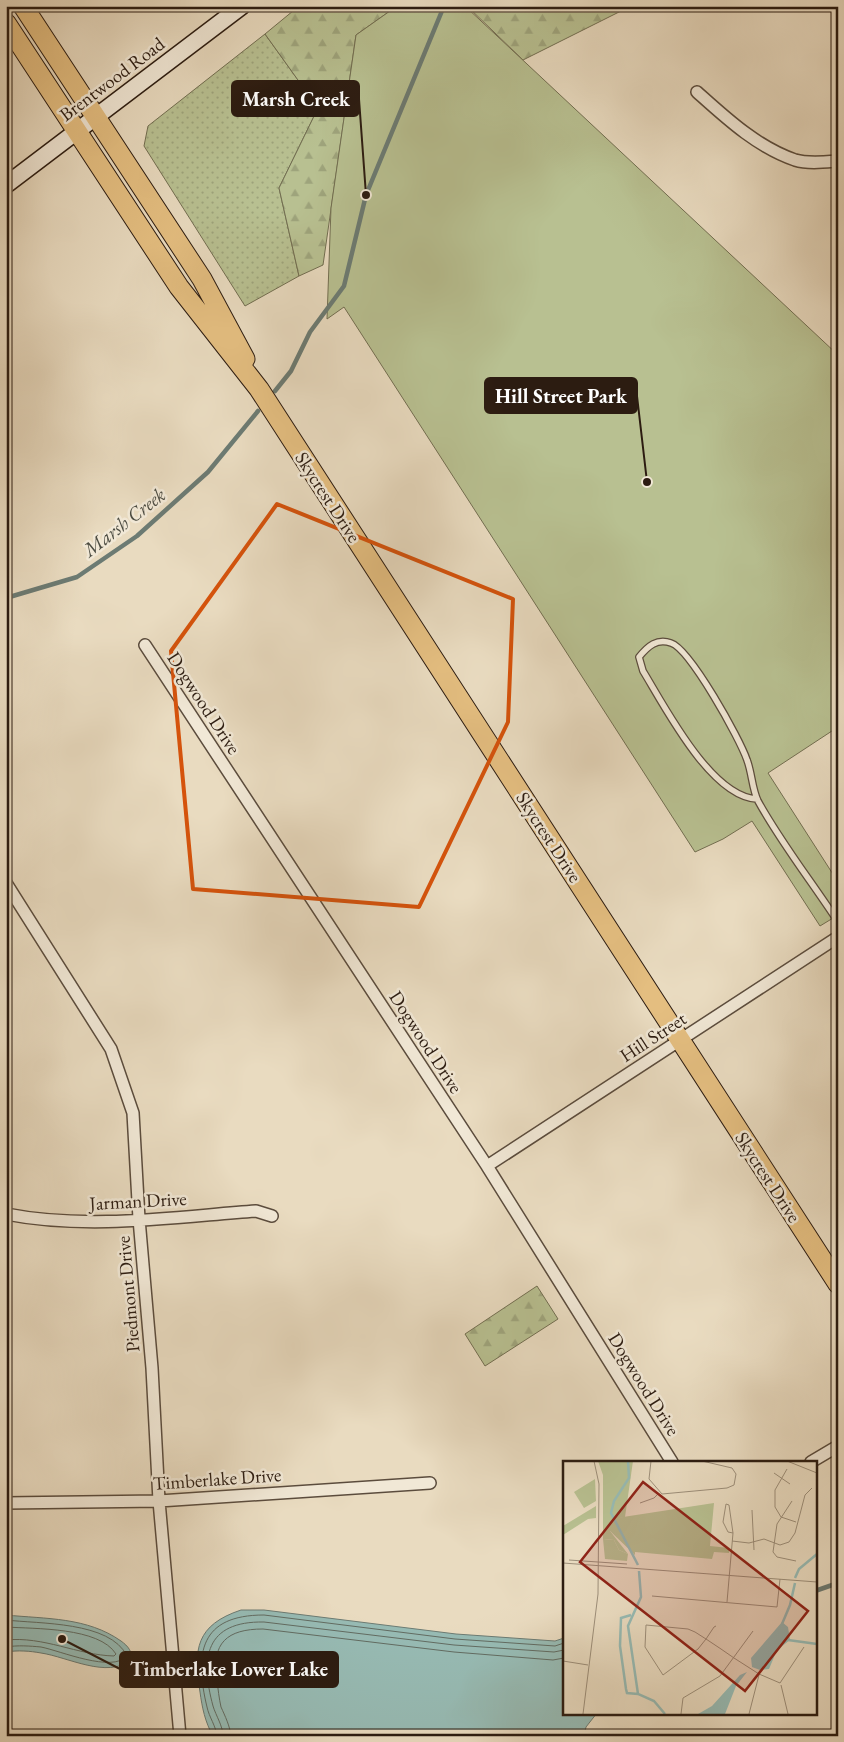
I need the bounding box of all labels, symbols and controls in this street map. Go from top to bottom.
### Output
street label: Brentwood Road [54,31,170,127]
callout: Marsh Creek [232,81,359,116]
text: Marsh Creek [242,86,351,112]
callout: Hill Street Park [485,378,637,413]
text: Hill Street Park [495,383,628,409]
street label: Skycrest Drive [289,447,367,547]
water label: Marsh Creek [76,482,171,563]
street label: Dogwood Drive [162,647,246,759]
street label: Skycrest Drive [510,787,588,887]
street label: Dogwood Drive [384,986,468,1098]
street label: Hill Street [615,1006,691,1068]
street label: Skycrest Drive [729,1127,807,1227]
street label: Jarman Drive [87,1186,187,1216]
street label: Piedmont Drive [110,1235,146,1353]
street label: Dogwood Drive [602,1328,686,1440]
inset map [563,1461,816,1714]
street label: Timberlake Drive [152,1462,282,1496]
callout: Timberlake Lower Lake [120,1652,338,1687]
text: Timberlake Lower Lake [130,1656,328,1682]

